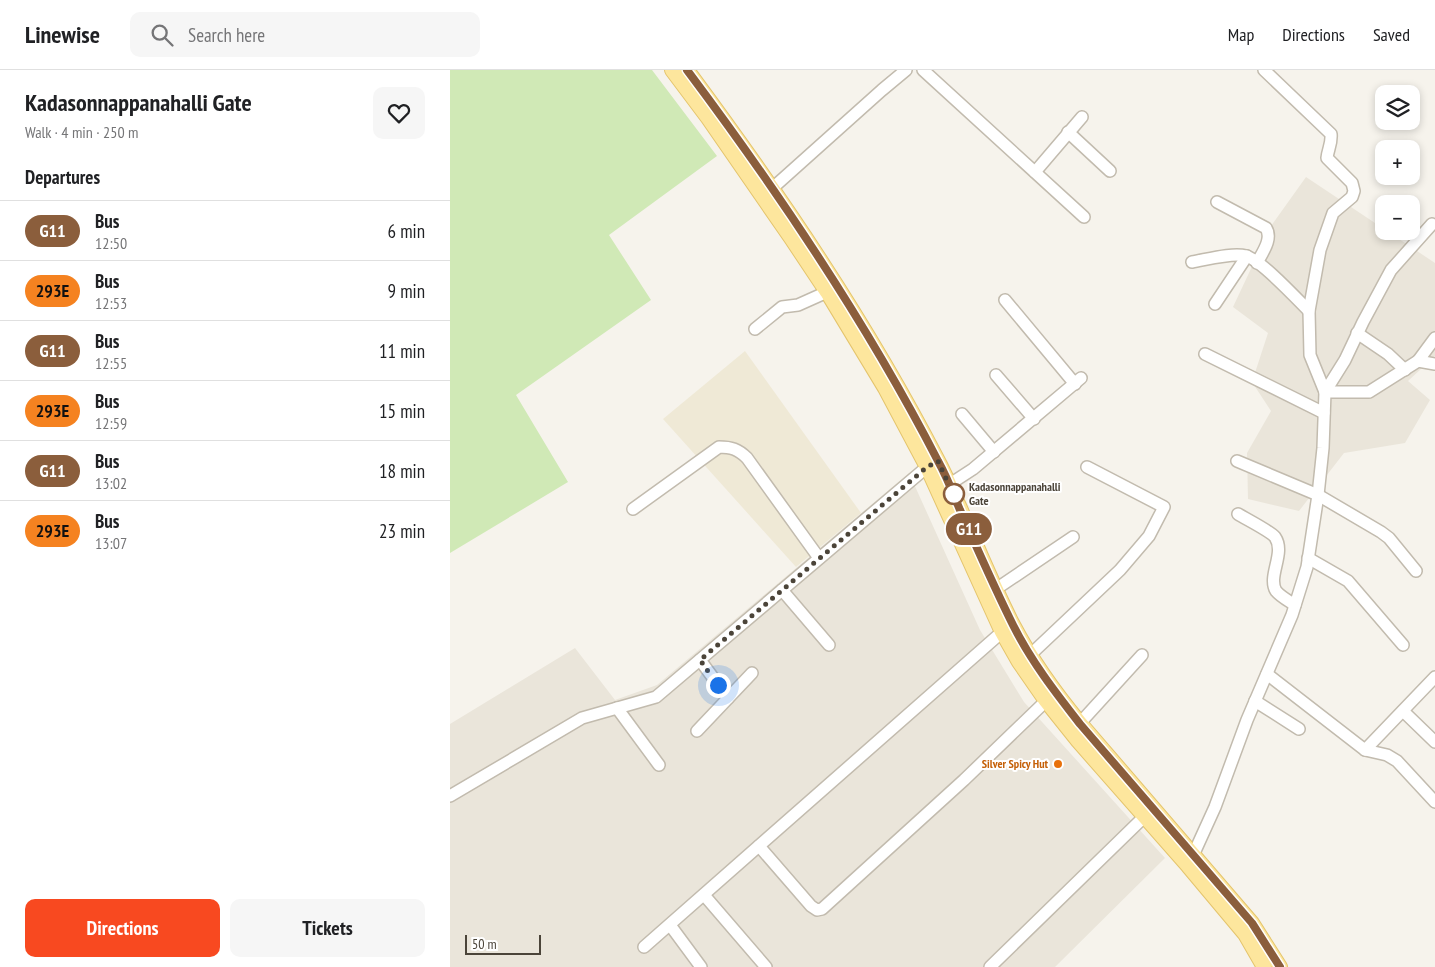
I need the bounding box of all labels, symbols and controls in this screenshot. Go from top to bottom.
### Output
search box [130,12,480,57]
text: Linewise [25,19,100,50]
icon: search [148,21,176,49]
text: Search here [188,23,265,47]
text: Map [1228,23,1254,46]
text: Directions [1282,23,1345,46]
text: Saved [1373,23,1410,46]
map controls [1375,85,1420,240]
button: layers [1375,85,1420,130]
text: Kadasonnappanahalli Gate [25,87,252,118]
button: heart [373,87,425,139]
text: Walk · 4 min · 250 m [25,122,138,142]
button: + [1375,140,1420,185]
text: Departures [25,165,100,189]
button: − [1375,195,1420,240]
text: Bus [95,209,119,233]
text: G11 [39,219,66,242]
text: 6 min [388,219,425,243]
text: 12:50 [95,233,127,253]
text: Bus [95,269,119,293]
text: 293E [36,279,69,302]
text: 9 min [388,279,425,303]
text: 12:53 [95,293,127,313]
text: Bus [95,329,119,353]
text: G11 [39,339,66,362]
text: 11 min [379,339,425,363]
text: 12:55 [95,353,127,373]
text: Bus [95,389,119,413]
text: 293E [36,399,69,422]
text: 15 min [379,399,425,423]
text: 12:59 [95,413,127,433]
text: Bus [95,449,119,473]
text: G11 [39,459,66,482]
text: 18 min [379,459,425,483]
text: 13:02 [95,473,127,493]
place label: Kadasonnappanahalli Gate [969,479,1061,508]
marker: Kadasonnappanahalli Gate [943,483,965,505]
text: Bus [95,509,119,533]
line badge: G11 [940,513,998,545]
text: G11 [956,517,982,540]
text: 293E [36,519,69,542]
text: 23 min [379,519,425,543]
text: 13:07 [95,533,127,553]
your location [706,673,731,698]
place label: Silver Spicy Hut [982,756,1048,771]
marker: Silver Spicy Hut [1052,758,1064,770]
button: Directions [25,899,220,957]
button: Tickets [230,899,425,957]
scale bar [465,932,541,955]
text: 50 m [472,935,497,953]

